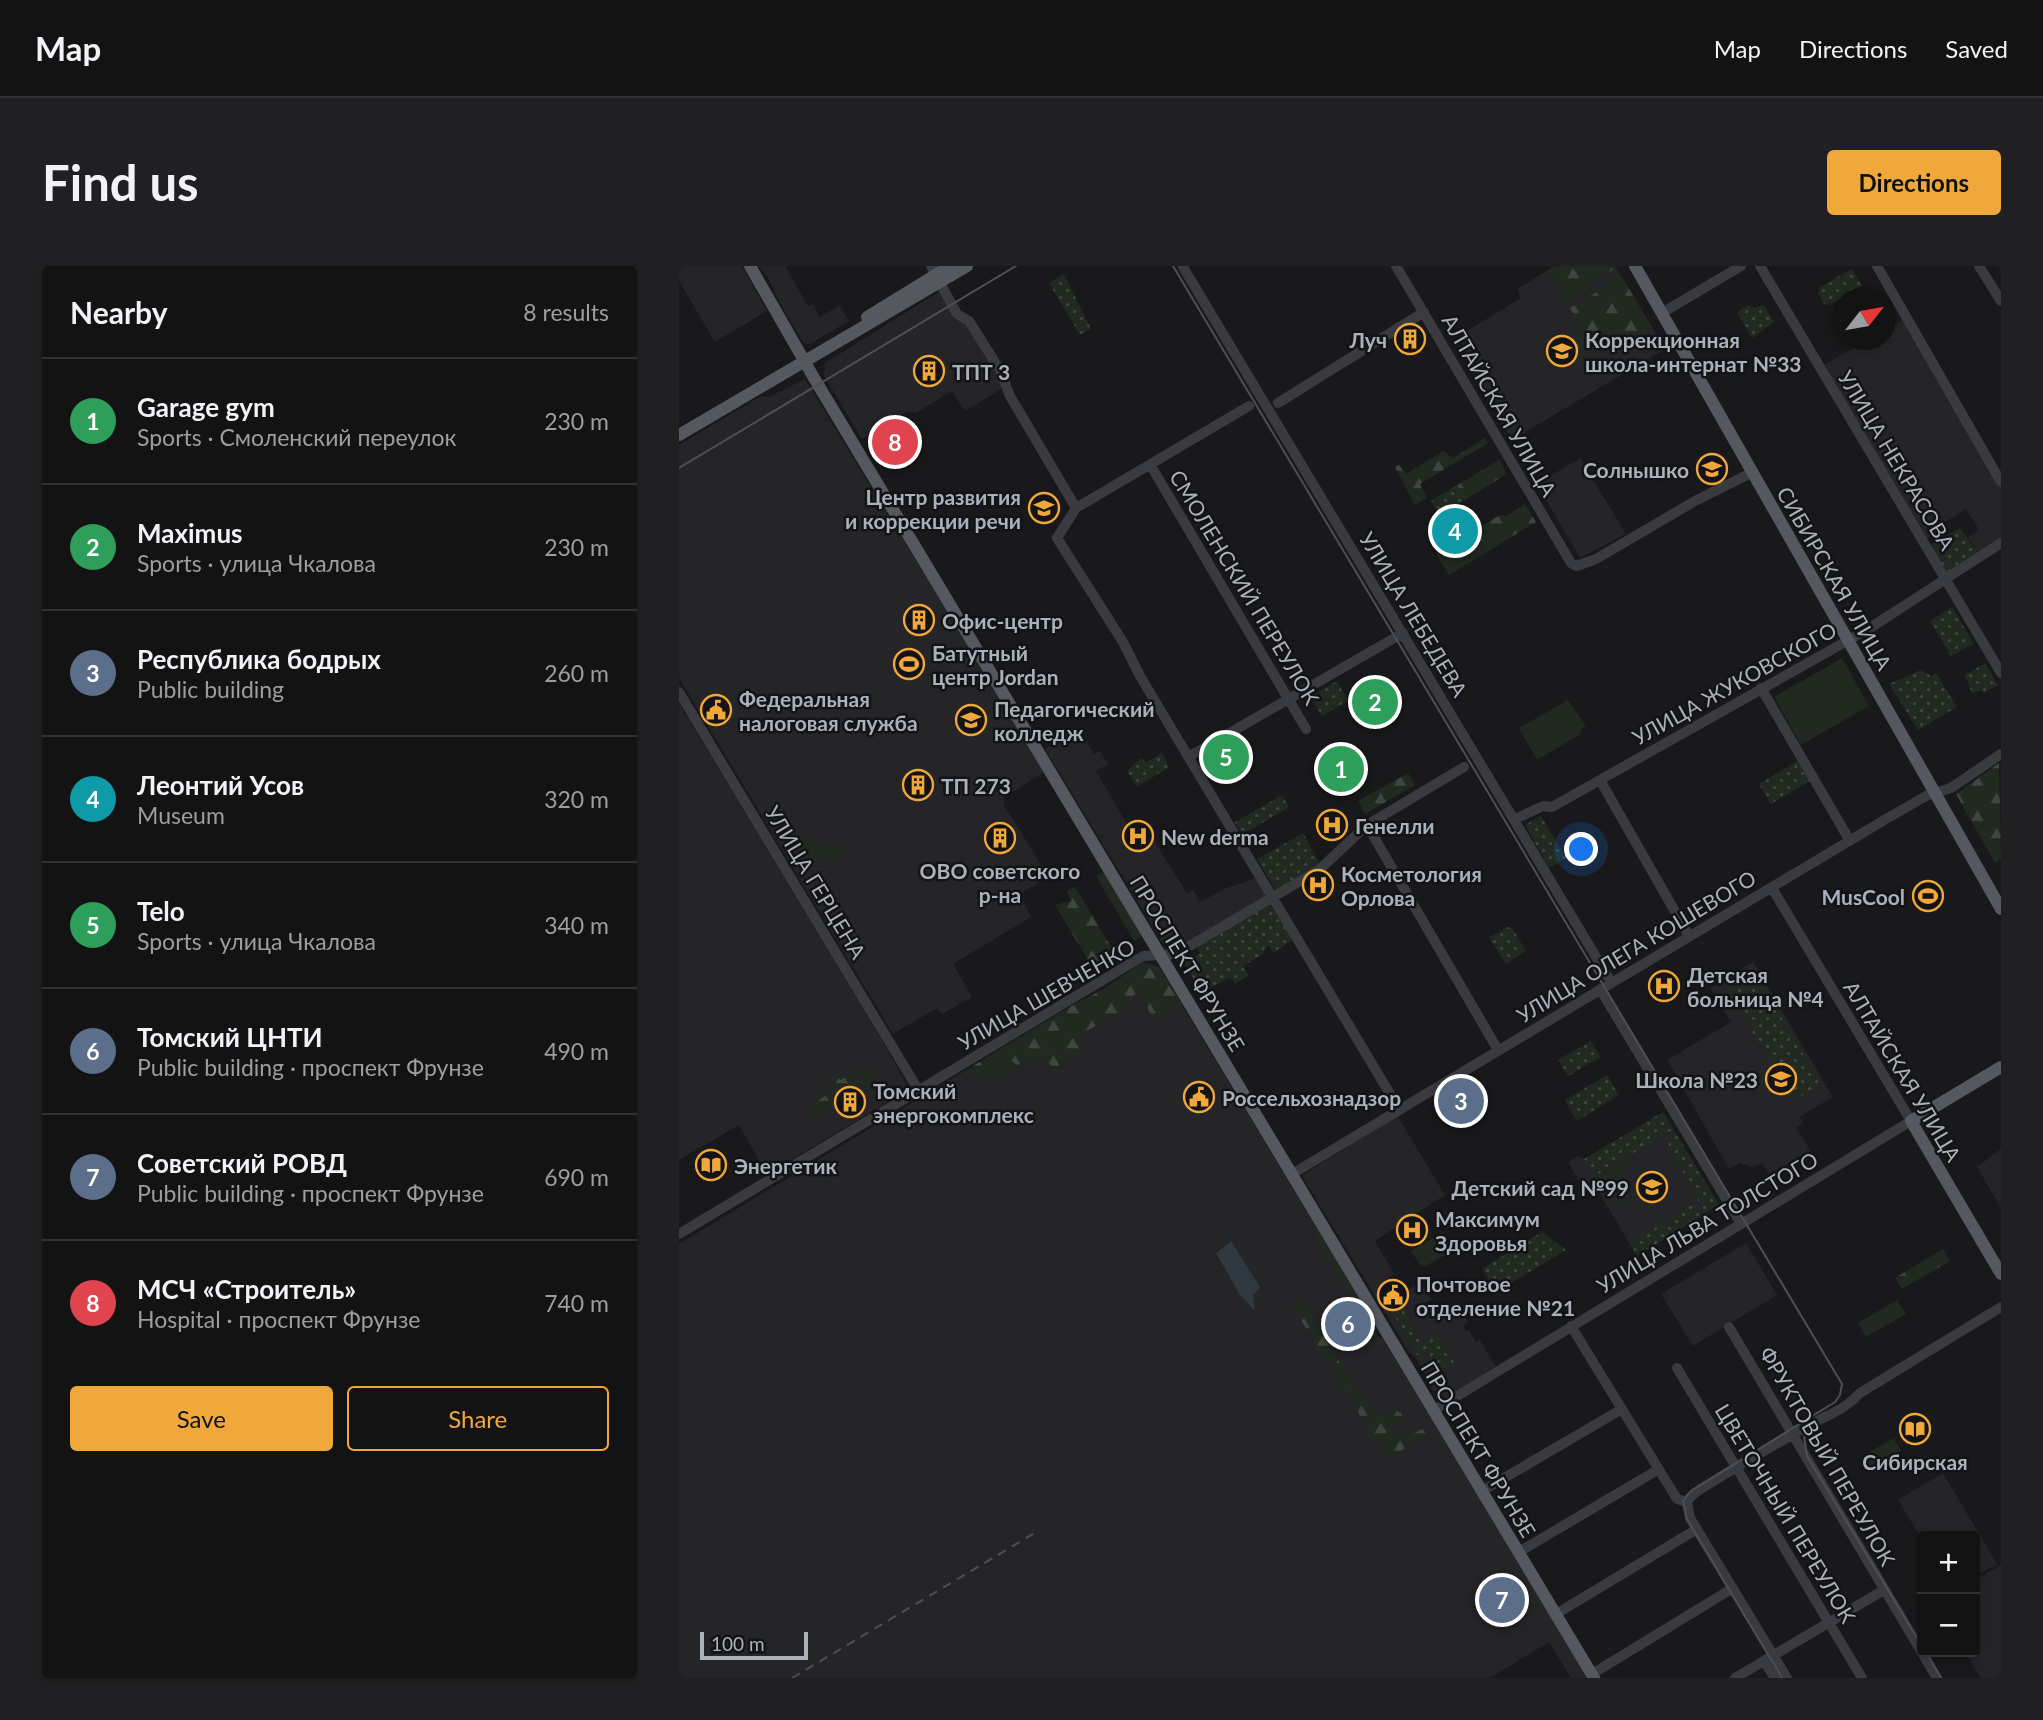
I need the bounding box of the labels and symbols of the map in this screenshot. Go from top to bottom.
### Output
north arrow [1833,287,1896,350]
street label: АЛТАЙСКАЯ УЛИЦА [1438,309,1563,501]
building icon: Луч [1393,322,1427,356]
place label: Луч [1348,327,1387,352]
place label: Коррекционная школа-интернат №33 [1585,327,1802,376]
school or university icon: Коррекционная школа-интернат №33 [1545,334,1579,368]
building icon: ТПТ 3 [912,354,946,388]
place label: ТПТ 3 [952,359,1010,384]
street label: УЛИЦА НЕКРАСОВА [1834,366,1961,555]
pin: 8 [872,416,918,468]
school or university icon: Солнышко [1695,452,1729,486]
place label: Солнышко [1583,457,1689,482]
street label: СМОЛЕНСКИЙ ПЕРЕУЛОК [1165,465,1325,709]
street label: СИБИРСКАЯ УЛИЦА [1772,482,1898,675]
place label: Центр развития и коррекции речи [845,484,1021,533]
school or university icon: Центр развития и коррекции речи [1027,491,1061,525]
pin: 4 [1432,505,1478,557]
street label: УЛИЦА ЛЕБЕДЕВА [1355,527,1474,702]
building icon: Офис-центр [902,603,936,637]
place label: Офис-центр [942,608,1063,633]
street label: УЛИЦА ЖУКОВСКОГО [1628,616,1840,750]
place label: Батутный центр Jordan [932,640,1059,689]
sports icon: Батутный центр Jordan [892,647,926,681]
pin: 2 [1352,676,1398,728]
place label: Федеральная налоговая служба [739,686,918,735]
public building icon: Федеральная налоговая служба [699,693,733,727]
place label: Педагогический колледж [994,696,1154,745]
school or university icon: Педагогический колледж [954,703,988,737]
pin: 5 [1203,731,1249,783]
pin: 1 [1318,743,1364,795]
building icon: ТП 273 [901,768,935,802]
place label: ТП 273 [941,773,1011,798]
street label: УЛИЦА ГЕРЦЕНА [761,801,872,964]
hospital icon: Генелли [1315,808,1349,842]
place label: Генелли [1355,813,1435,838]
hospital icon: New derma [1121,819,1155,853]
building icon: ОВО советского р-на [983,821,1017,855]
place label: New derma [1161,824,1269,849]
your location [1564,832,1598,866]
place label: ОВО советского р-на [920,858,1080,907]
place label: Косметология Орлова [1341,861,1482,910]
street label: УЛИЦА ОЛЕГА КОШЕВОГО [1512,865,1760,1027]
hospital icon: Косметология Орлова [1301,868,1335,902]
street label: ПРОСПЕКТ ФРУНЗЕ [1126,871,1250,1055]
sports icon: MusCool [1911,879,1945,913]
place label: MusCool [1821,884,1905,909]
street label: УЛИЦА ШЕВЧЕНКО [953,933,1139,1055]
place label: Детская больница №4 [1687,962,1824,1011]
hospital icon: Детская больница №4 [1647,969,1681,1003]
street label: АЛТАЙСКАЯ УЛИЦА [1839,976,1967,1167]
school or university icon: Школа №23 [1764,1062,1798,1096]
place label: Школа №23 [1635,1067,1758,1092]
pin: 3 [1438,1075,1484,1127]
place label: Томский энергокомплекс [873,1078,1034,1127]
public building icon: Россельхознадзор [1182,1080,1216,1114]
building icon: Томский энергокомплекс [833,1085,867,1119]
place label: Россельхознадзор [1222,1085,1401,1110]
street label: УЛИЦА ЛЬВА ТОЛСТОГО [1592,1146,1822,1298]
library icon: Энергетик [694,1148,728,1182]
place label: Энергетик [734,1153,838,1178]
school or university icon: Детский сад №99 [1635,1170,1669,1204]
place label: Детский сад №99 [1452,1175,1629,1200]
place label: Максимум Здоровья [1435,1206,1540,1255]
hospital icon: Максимум Здоровья [1395,1213,1429,1247]
place label: Почтовое отделение №21 [1416,1271,1575,1320]
public building icon: Почтовое отделение №21 [1376,1278,1410,1312]
pin: 6 [1325,1298,1371,1350]
street label: ФРУКТОВЫЙ ПЕРЕУЛОК [1755,1342,1901,1570]
street label: ПРОСПЕКТ ФРУНЗЕ [1417,1357,1541,1541]
street label: ЦВЕТОЧНЫЙ ПЕРЕУЛОК [1711,1399,1861,1627]
library icon: Сибирская [1898,1412,1932,1446]
place label: Сибирская [1862,1449,1968,1474]
pin: 7 [1479,1574,1525,1626]
scale bar [700,1629,809,1661]

